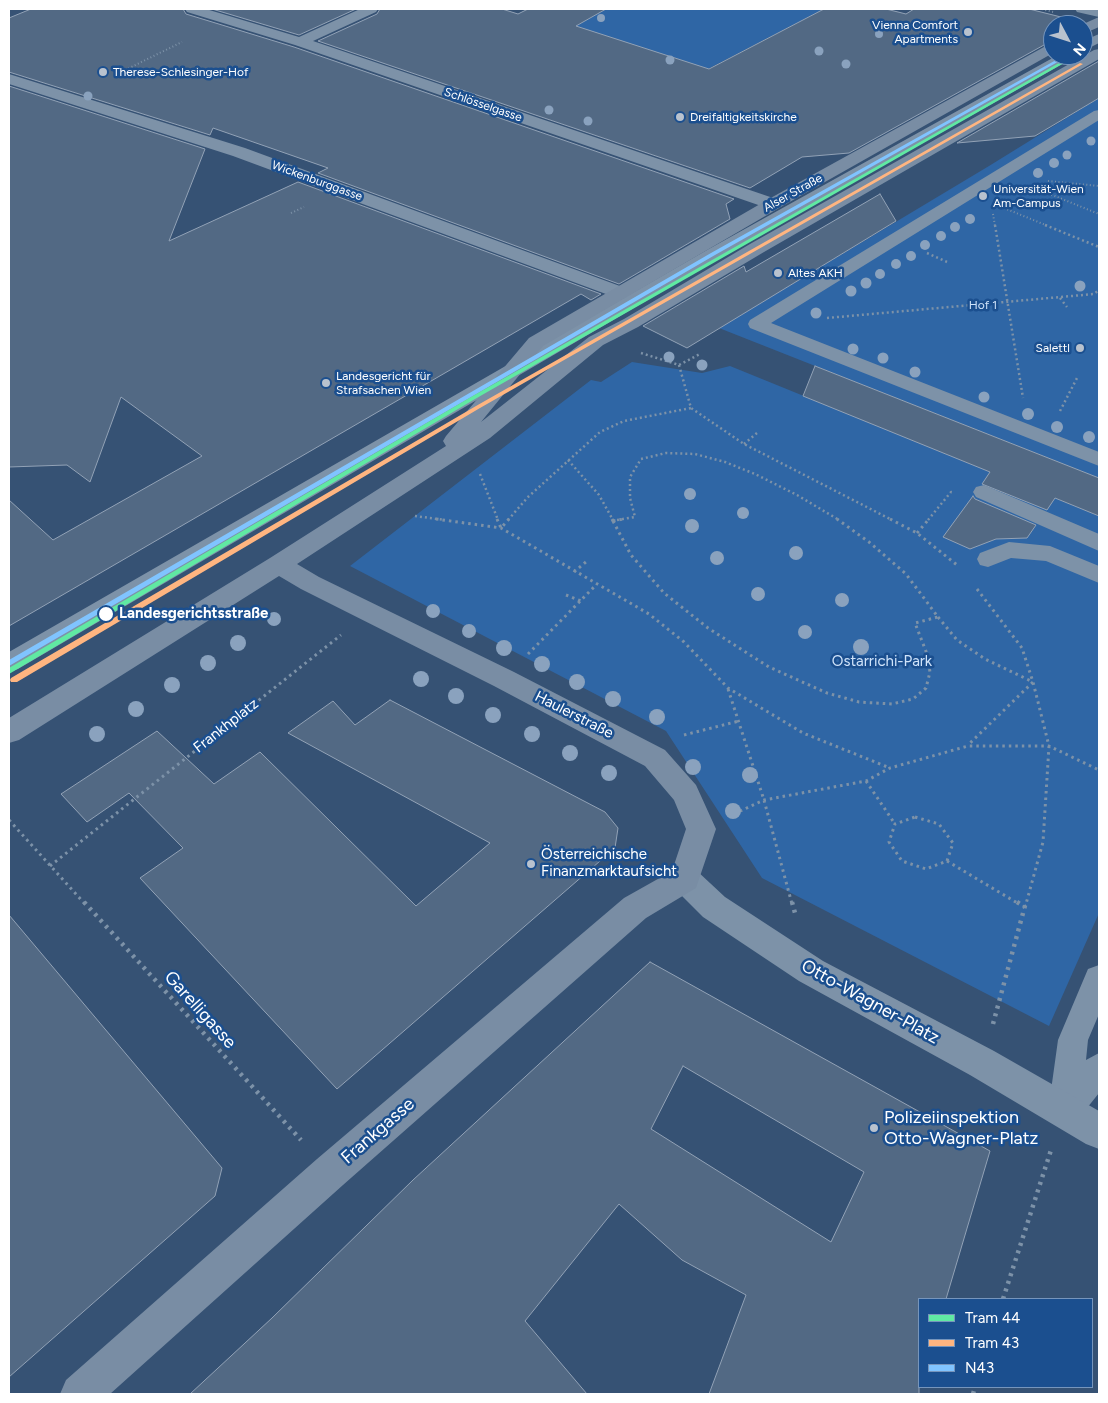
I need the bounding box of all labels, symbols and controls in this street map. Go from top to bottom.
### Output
north arrow [1043,15,1093,65]
place label: Vienna Comfort Apartments [872,18,958,46]
marker: Vienna Comfort Apartments [962,26,974,38]
text: N [1069,40,1089,59]
place label: Therese-Schlesinger-Hof [113,65,249,79]
marker: Therese-Schlesinger-Hof [97,66,109,78]
street label: Schlösselgasse [442,85,524,125]
place label: Dreifaltigkeitskirche [690,110,797,124]
marker: Dreifaltigkeitskirche [674,111,686,123]
street label: Wickenburggasse [270,158,364,204]
street label: Alser Straße [761,171,825,215]
place label: Universität-Wien Am-Campus [993,182,1084,210]
marker: Universität-Wien Am-Campus [977,190,989,202]
place label: Altes AKH [788,266,843,280]
marker: Altes AKH [772,267,784,279]
park label: Hof 1 [969,298,997,312]
place label: Salettl [1036,341,1070,355]
marker: Salettl [1074,342,1086,354]
place label: Landesgericht für Strafsachen Wien [336,369,431,397]
marker: Landesgericht für Strafsachen Wien [320,377,332,389]
marker: Landesgerichtsstraße [97,605,115,623]
place label: Landesgerichtsstraße [119,605,268,623]
park label: Ostarrichi-Park [832,653,932,671]
street label: Haulerstraße [532,687,616,743]
street label: Frankhplatz [190,695,262,757]
place label: Österreichische Finanzmarktaufsicht [541,846,677,881]
marker: Österreichische Finanzmarktaufsicht [525,858,537,870]
street label: Otto-Wagner-Platz [797,955,943,1049]
street label: Garelligasse [159,967,241,1053]
street label: Frankgasse [337,1093,419,1169]
place label: Polizeiinspektion Otto-Wagner-Platz [884,1107,1038,1150]
marker: Polizeiinspektion Otto-Wagner-Platz [868,1122,880,1134]
legend [918,1298,1093,1388]
text: Tram 44 [965,1309,1020,1327]
text: Tram 43 [965,1334,1019,1352]
text: N43 [965,1359,994,1377]

